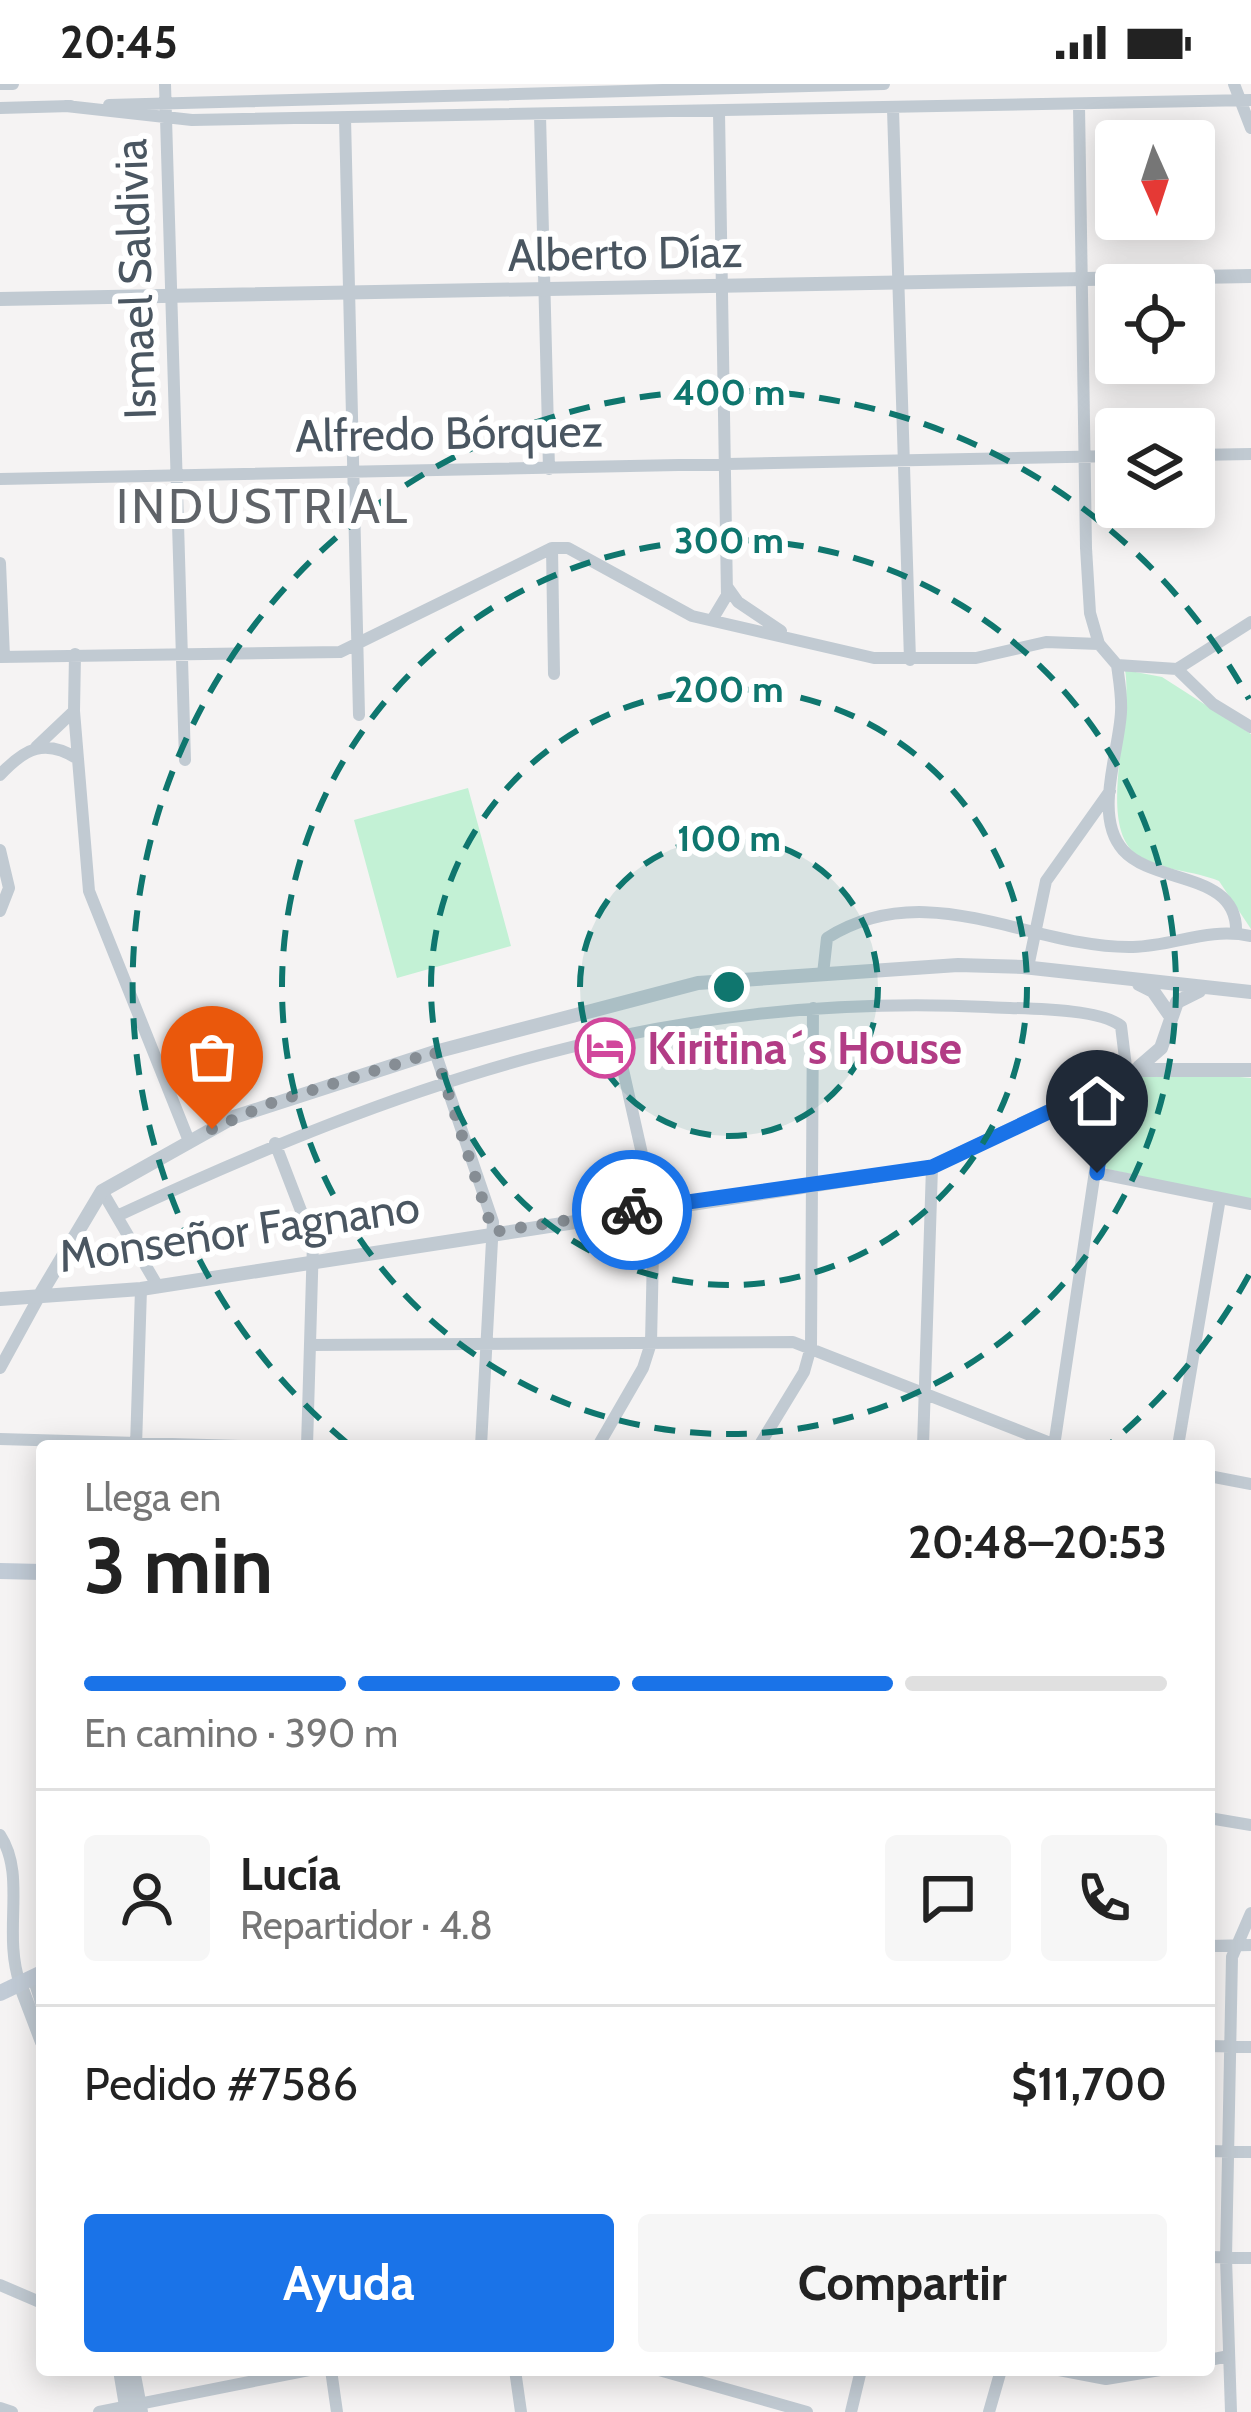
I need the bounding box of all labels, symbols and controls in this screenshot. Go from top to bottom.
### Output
text: 20:45 [60,15,178,69]
north arrow [1095,120,1215,240]
map controls [1095,120,1215,528]
street label: Ismael Saldivia [103,137,167,420]
street label: Alberto Díaz [507,224,743,282]
button: locate [1095,264,1215,384]
text: 400 m [673,370,785,414]
street label: Alfredo Bórquez [295,403,603,463]
button: layers [1095,408,1215,528]
district label: INDUSTRIAL [116,477,410,535]
text: 300 m [674,518,784,562]
text: 200 m [674,667,784,711]
text: 100 m [677,816,781,860]
centre of rings [708,966,750,1008]
pin [161,1006,263,1129]
hotel icon: Kiritina´s House [574,1017,636,1079]
place label: Kiritina´s House [647,1021,962,1075]
icon: bag [179,1024,245,1090]
pin [1046,1050,1148,1173]
icon: home [1064,1068,1130,1134]
courier [572,1150,692,1270]
icon: bike [599,1177,665,1243]
street label: Monseñor Fagnano [55,1179,423,1283]
text: Llega en [84,1473,221,1521]
text: 20:48–20:53 [908,1515,1167,1569]
text: 3 min [84,1518,273,1613]
text: En camino · 390 m [84,1709,398,1757]
button: person [84,1835,210,1961]
button: chat [885,1835,1011,1961]
button: phone [1041,1835,1167,1961]
text: Lucía [240,1847,341,1901]
text: Repartidor · 4.8 [240,1901,493,1949]
text: Pedido #7586 [84,2057,358,2111]
text: $11,700 [1011,2057,1167,2111]
button: Ayuda [84,2214,614,2352]
button: Compartir [638,2214,1167,2352]

